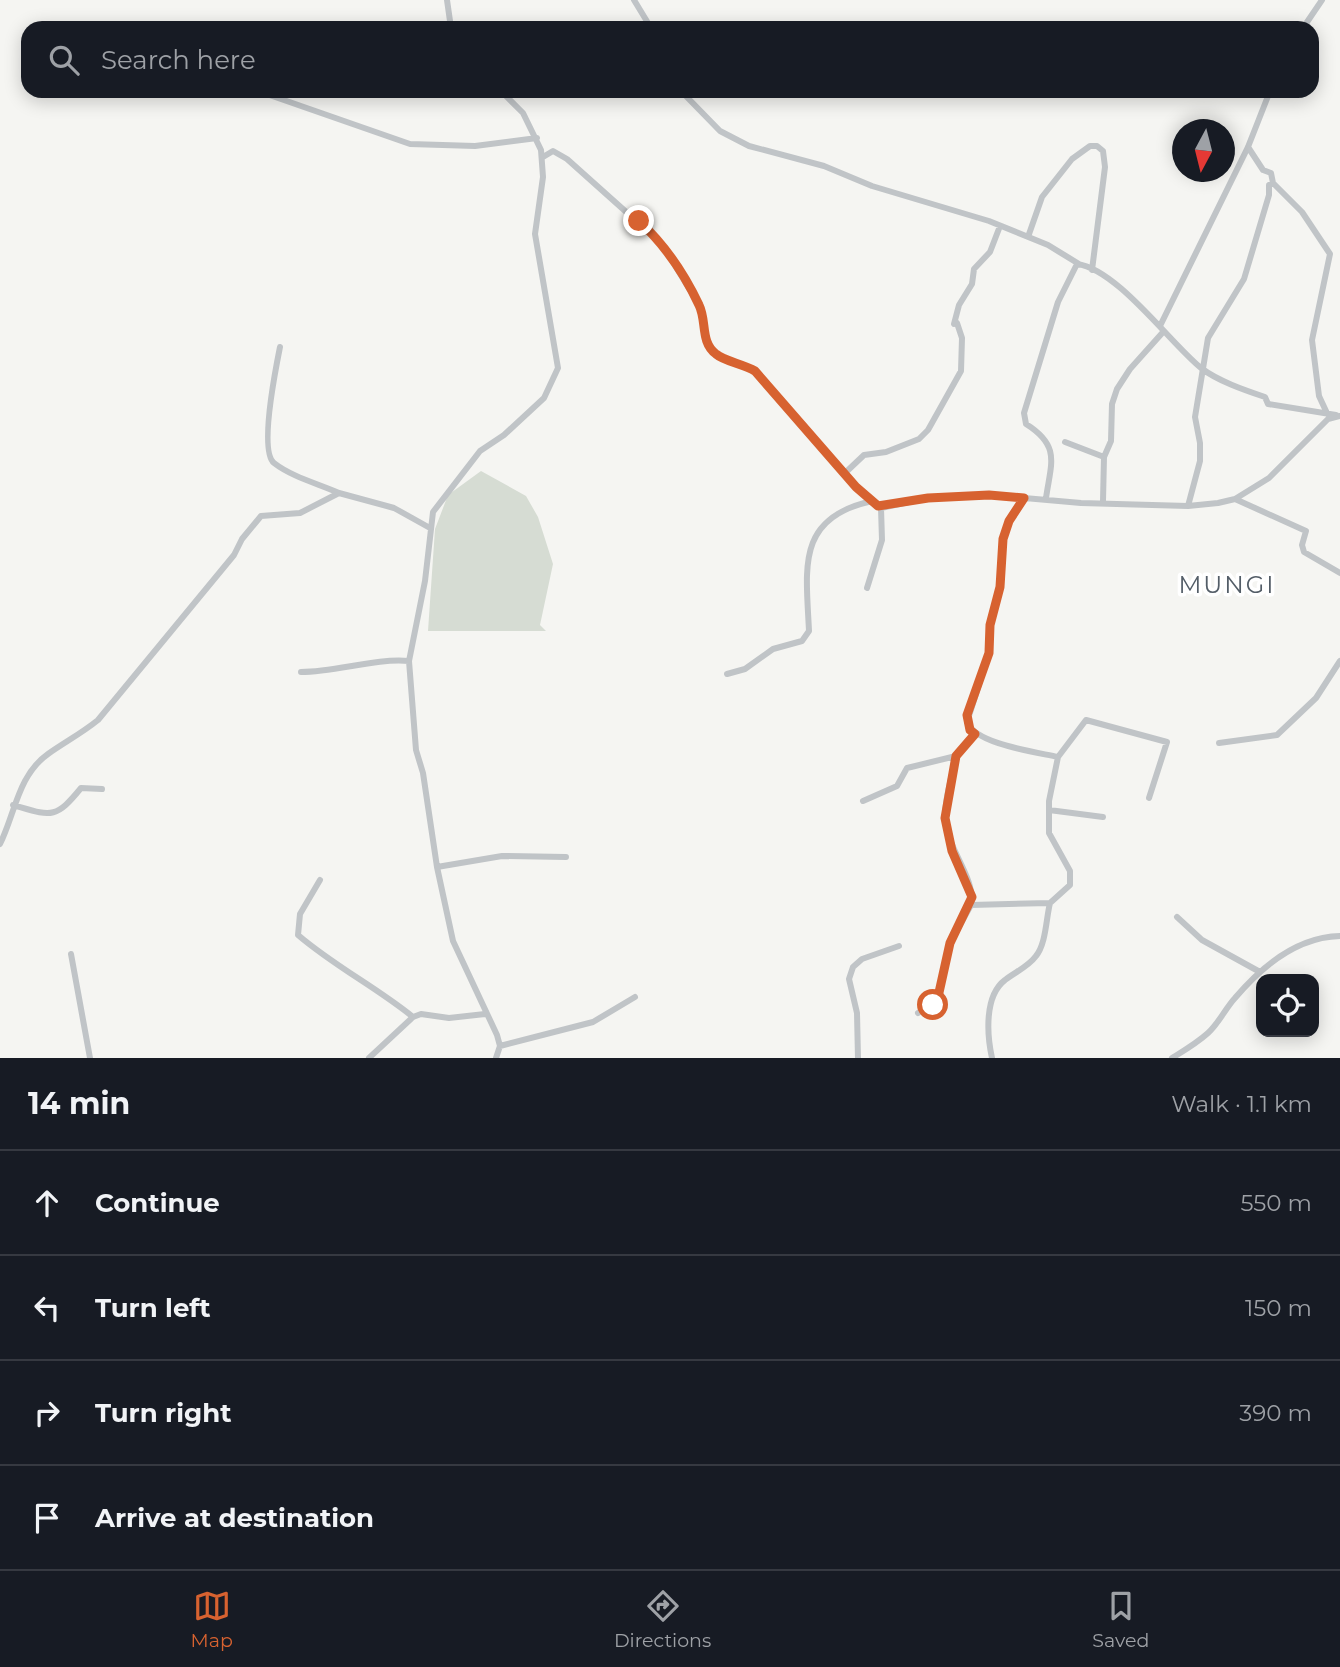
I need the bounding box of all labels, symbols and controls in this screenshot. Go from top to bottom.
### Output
search box [21,21,1319,98]
icon: search [45,41,83,79]
text: Search here [101,44,256,76]
north arrow [1172,119,1235,182]
route end [623,205,654,236]
district label: MUNGI [1178,570,1276,599]
map controls [1256,974,1319,1037]
button: locate [1256,974,1319,1037]
route start [917,989,948,1020]
text: 14 min [28,1085,130,1122]
text: Walk · 1.1 km [1171,1090,1312,1118]
icon: ahead [28,1184,66,1222]
text: Continue [95,1187,220,1219]
text: 550 m [1240,1189,1312,1217]
icon: left [28,1289,66,1327]
text: Turn left [95,1292,211,1324]
text: 150 m [1245,1294,1312,1322]
icon: right [28,1394,66,1432]
text: Turn right [95,1397,231,1429]
text: 390 m [1239,1399,1312,1427]
icon: arrive [28,1499,66,1537]
text: Arrive at destination [95,1502,374,1534]
tab: Map [191,1587,233,1652]
tab: Directions [614,1587,711,1652]
tab: Saved [1092,1587,1149,1652]

